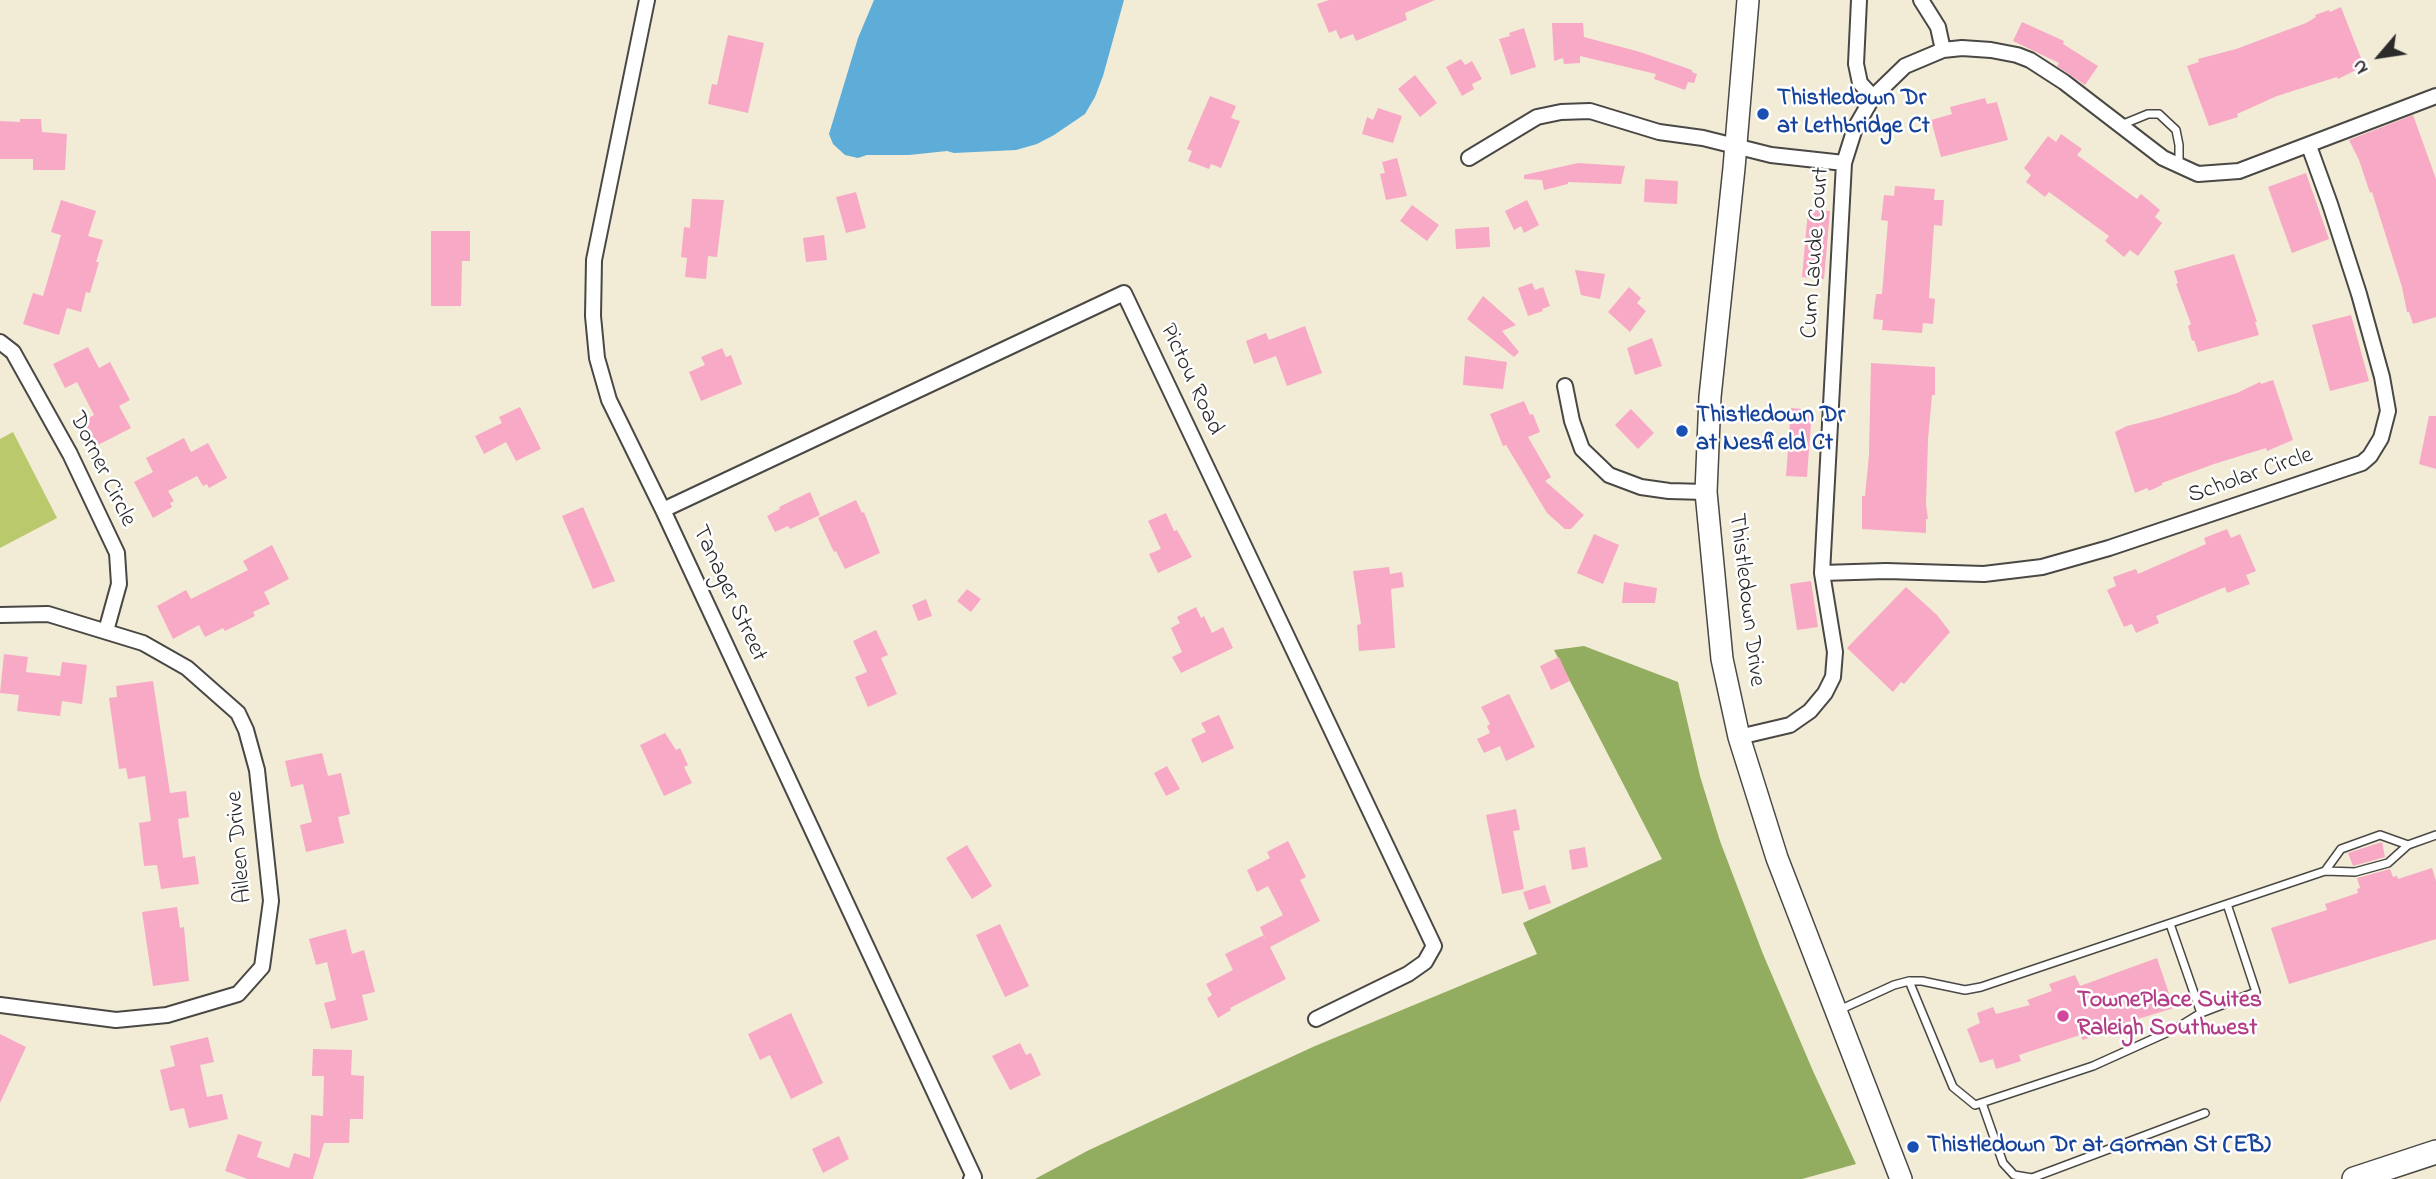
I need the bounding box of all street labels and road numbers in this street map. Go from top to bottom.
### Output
street label: Cum Laude Court [1797,166,1837,340]
street label: Pictou Road [1152,320,1228,440]
street label: Dorner Circle [61,408,141,532]
street label: Scholar Circle [2185,442,2317,512]
street label: Thistledown Drive [1720,512,1770,688]
street label: Tanager Street [684,521,772,667]
street label: Aileen Drive [222,790,260,904]

